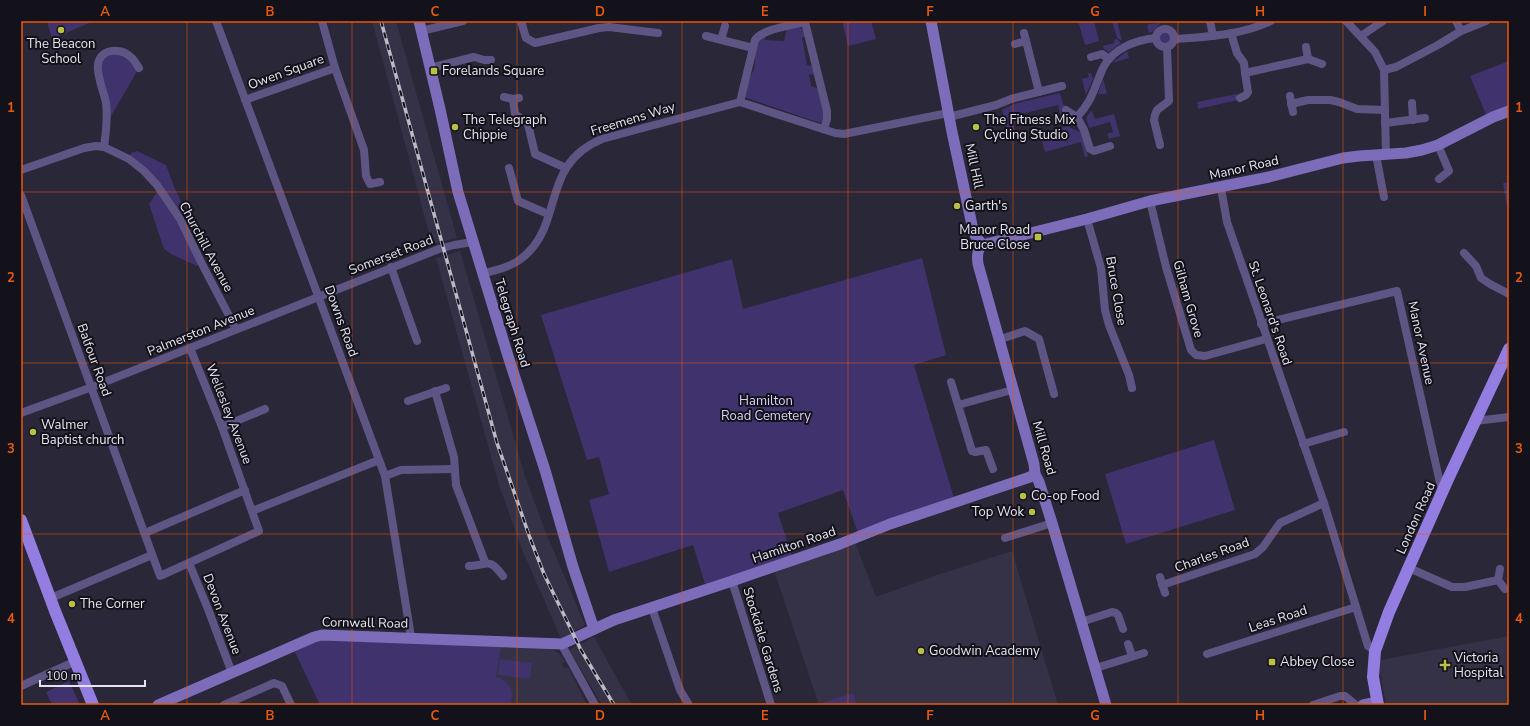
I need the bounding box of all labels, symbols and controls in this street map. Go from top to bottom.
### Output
text: A [100,3,110,21]
text: B [266,3,275,21]
text: C [431,3,440,21]
text: D [595,3,605,21]
text: E [761,3,769,21]
text: F [926,3,934,21]
text: G [1090,3,1100,21]
text: H [1255,3,1265,21]
text: I [1423,3,1427,21]
marker: The Beacon School [56,25,66,35]
place label: The Beacon School [27,35,95,68]
street label: Owen Square [245,50,327,94]
place label: Forelands Square [442,62,544,80]
marker: Forelands Square [429,66,439,76]
street label: Freemens Way [589,98,678,140]
text: 1 [7,99,15,117]
text: 1 [1515,99,1523,117]
place label: The Telegraph Chippie [463,111,547,144]
place label: The Fitness Mix Cycling Studio [984,111,1075,144]
marker: The Telegraph Chippie [450,122,460,132]
marker: The Fitness Mix Cycling Studio [971,122,981,132]
street label: Mill Hill [960,142,988,190]
street label: Manor Road [1207,151,1281,185]
place label: Garth's [965,197,1007,215]
street label: Churchill Avenue [175,199,237,295]
marker: Garth's [952,201,962,211]
place label: Manor Road Bruce Close [959,221,1030,254]
street label: Somerset Road [346,231,436,279]
marker: Manor Road Bruce Close [1033,232,1043,242]
street label: Bruce Close [1101,255,1131,327]
street label: Gilham Grove [1168,258,1208,340]
street label: St. Leonard's Road [1244,258,1296,368]
text: 2 [7,269,15,287]
text: 2 [1515,269,1523,287]
street label: Telegraph Road [490,276,534,370]
street label: Downs Road [320,283,362,359]
street label: Manor Avenue [1403,300,1439,386]
street label: Palmerston Avenue [145,301,257,361]
street label: Balfour Road [72,321,116,399]
street label: Wellesley Avenue [202,361,256,467]
park label: Hamilton Road Cemetery [721,392,811,425]
place label: Walmer Baptist church [41,416,125,449]
street label: Mill Road [1028,419,1060,477]
marker: Walmer Baptist church [28,427,38,437]
text: 3 [7,440,15,458]
text: 3 [1515,440,1523,458]
street label: London Road [1392,479,1440,557]
place label: Co-op Food [1031,487,1099,505]
marker: Co-op Food [1018,491,1028,501]
place label: Top Wok [972,503,1024,521]
marker: Top Wok [1027,507,1037,517]
street label: Hamilton Road [750,522,838,568]
street label: Charles Road [1172,533,1252,577]
street label: Devon Avenue [198,571,246,657]
street label: Stockdale Gardens [738,585,788,695]
place label: The Corner [80,595,145,613]
marker: The Corner [67,599,77,609]
street label: Leas Road [1246,601,1310,637]
text: 4 [7,610,15,628]
text: 4 [1515,610,1523,628]
street label: Cornwall Road [322,613,408,633]
place label: Goodwin Academy [929,642,1040,660]
marker: Goodwin Academy [916,646,926,656]
place label: Victoria Hospital [1453,649,1503,682]
place label: Abbey Close [1280,653,1355,671]
marker: Abbey Close [1267,657,1277,667]
marker: Victoria Hospital [1439,659,1451,671]
scale bar [40,662,145,688]
text: 100 m [46,668,81,684]
text: A [100,707,110,725]
text: B [266,707,275,725]
text: C [431,707,440,725]
text: D [595,707,605,725]
text: E [761,707,769,725]
text: F [926,707,934,725]
text: G [1090,707,1100,725]
text: H [1255,707,1265,725]
text: I [1423,707,1427,725]

